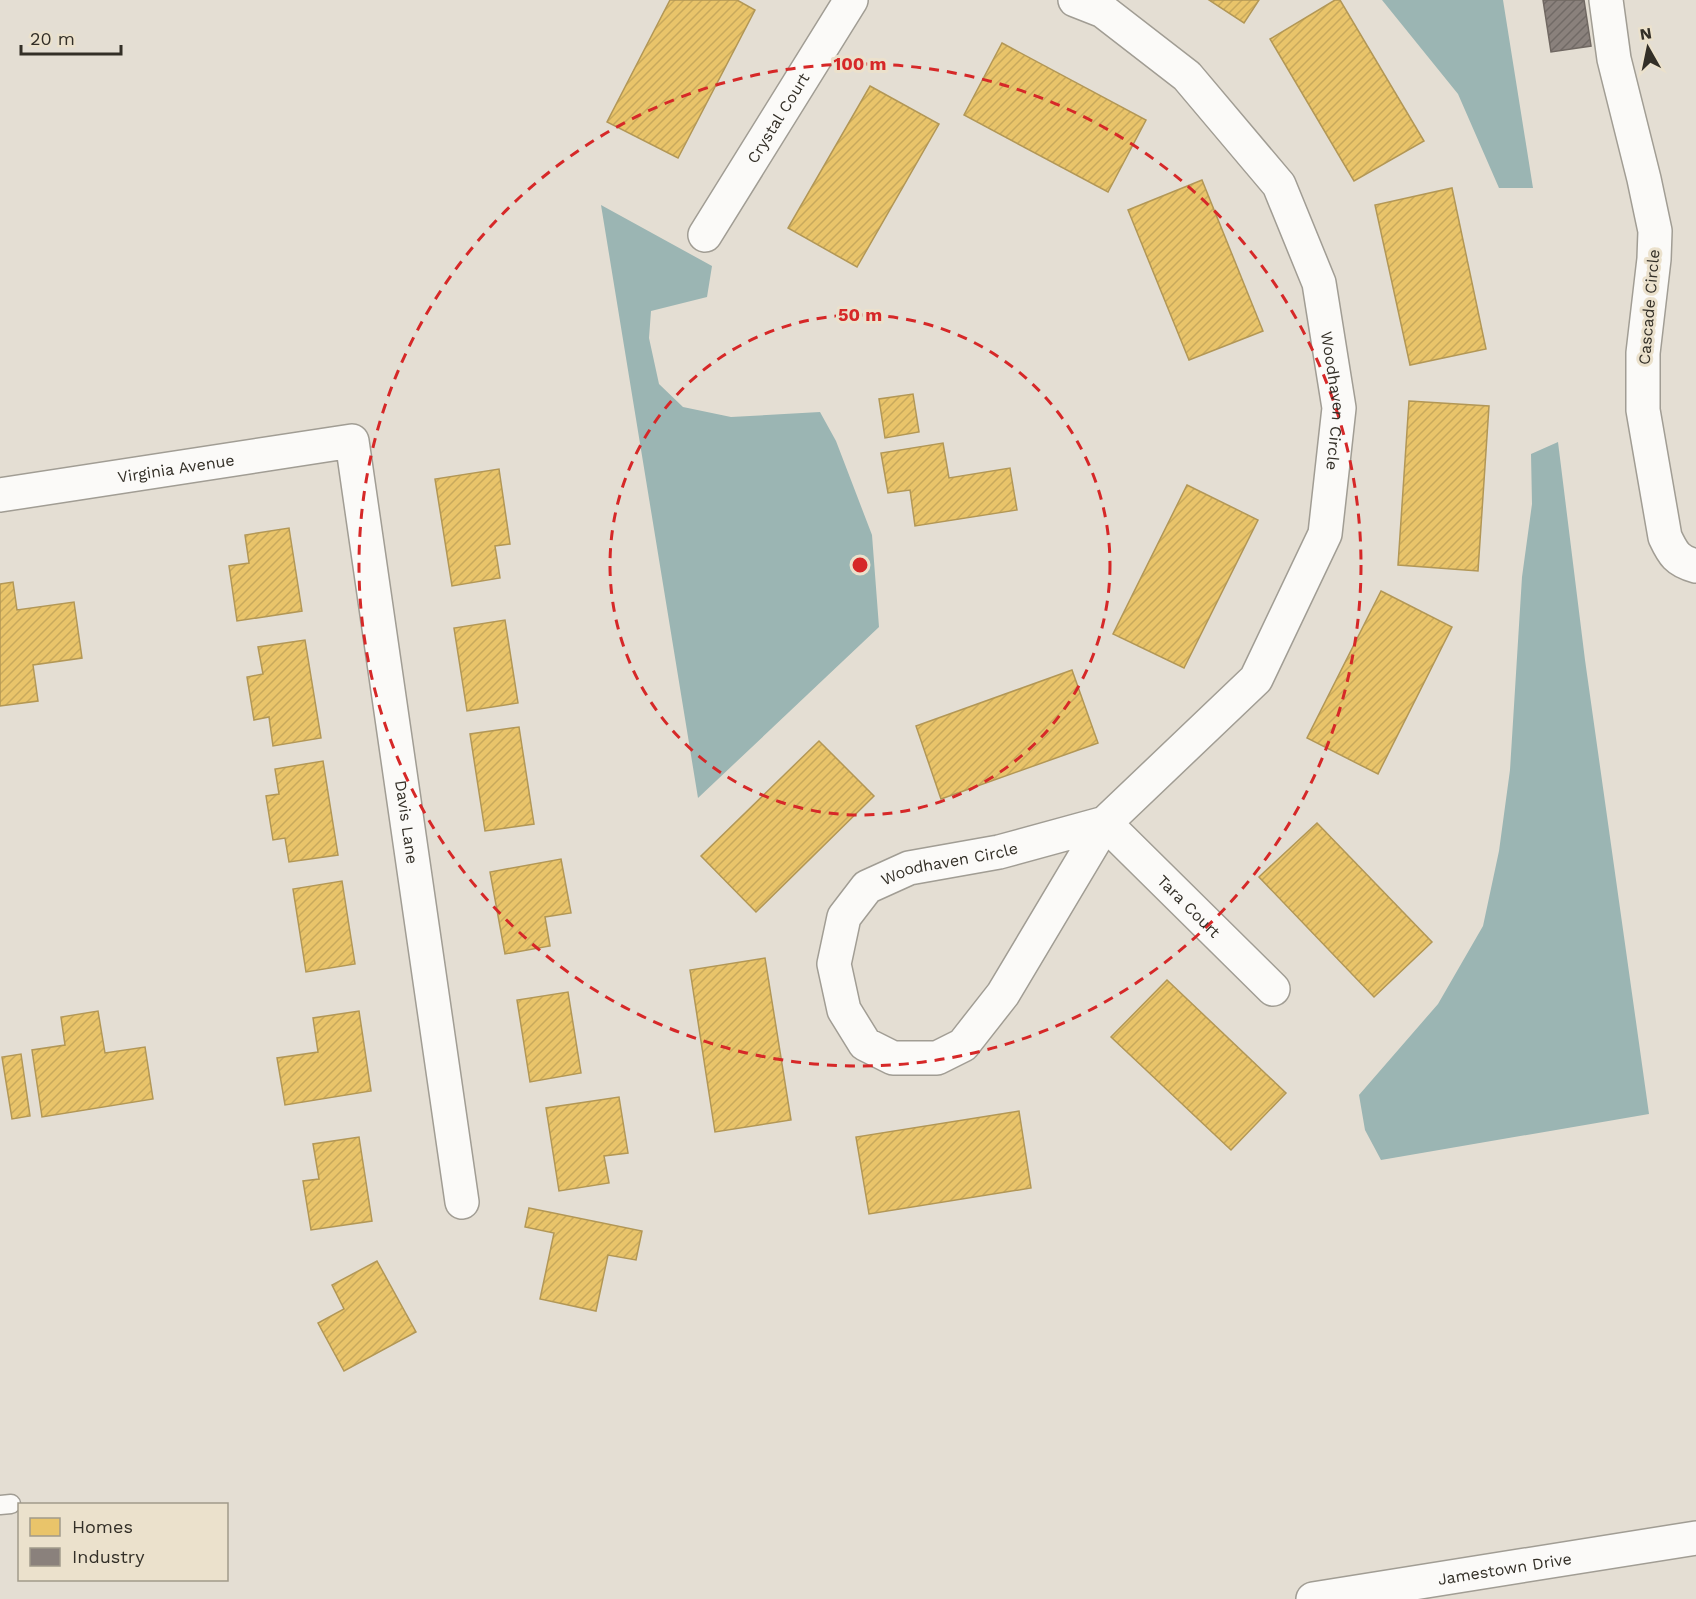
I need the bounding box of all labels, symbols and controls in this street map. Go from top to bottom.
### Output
scale bar [21,18,122,56]
north arrow [1618,18,1678,78]
text: N [1638,23,1653,44]
text: 20 m [30,28,75,49]
text: 100 m [833,53,887,74]
street label: Crystal Court [743,69,813,166]
street label: Cascade Circle [1634,248,1664,366]
text: 50 m [838,304,882,325]
street label: Woodhaven Circle [1317,330,1349,471]
street label: Virginia Avenue [116,450,236,486]
centre of rings [850,555,870,575]
street label: Davis Lane [392,779,423,865]
street label: Woodhaven Circle [878,838,1020,889]
street label: Tara Court [1154,871,1225,941]
legend [18,1503,228,1581]
text: Homes [72,1516,133,1537]
text: Industry [72,1546,145,1567]
street label: Jamestown Drive [1436,1548,1573,1589]

